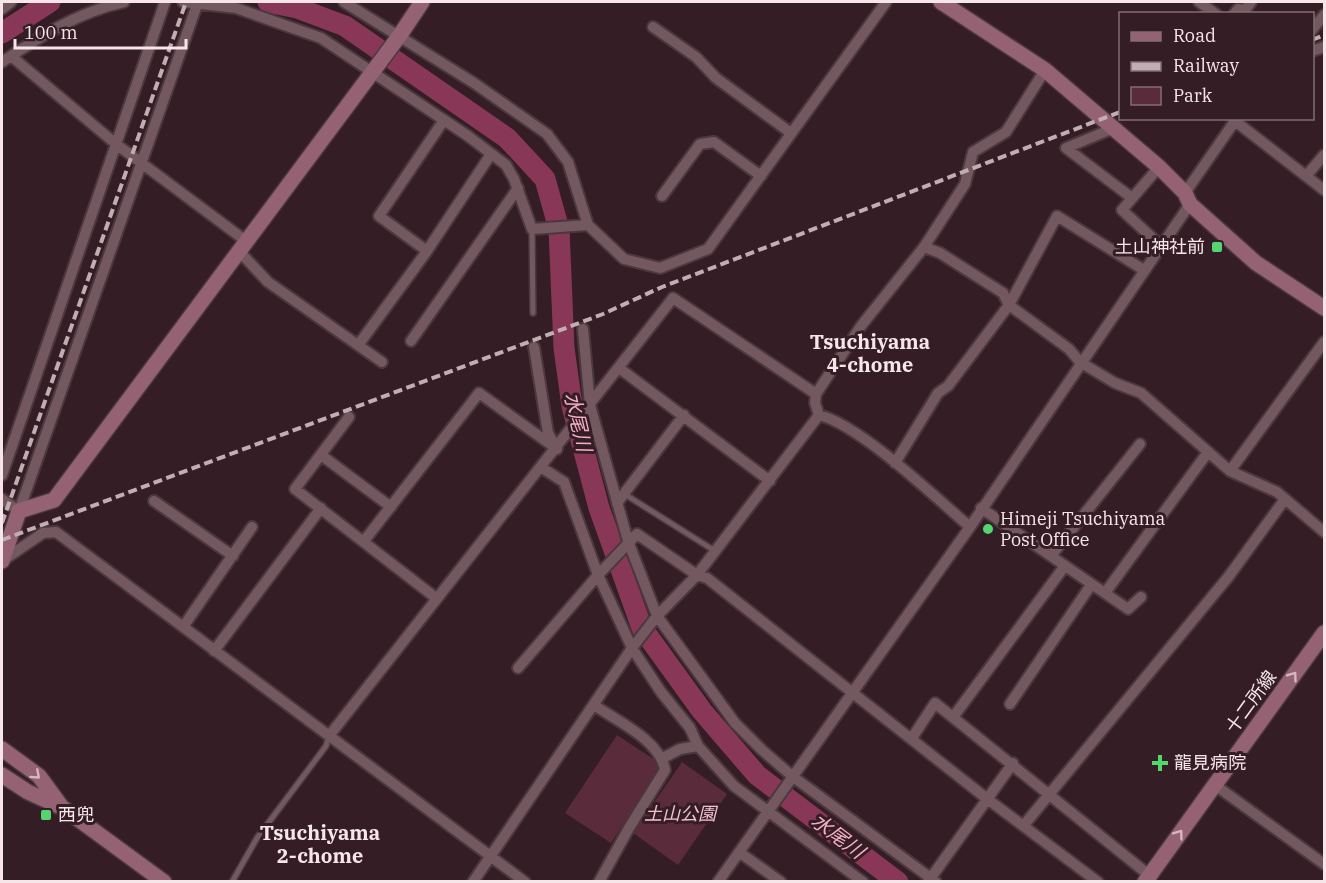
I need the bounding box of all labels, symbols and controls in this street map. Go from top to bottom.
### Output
scale bar [15,12,186,50]
legend [1119,12,1314,120]
text: 100 m [24,21,78,44]
text: Road [1173,24,1216,47]
text: Railway [1173,54,1239,77]
text: Park [1173,84,1213,107]
place label: 土山神社前 [1115,235,1205,258]
marker: 土山神社前 [1210,240,1224,254]
district label: Tsuchiyama 4-chome [810,328,930,378]
water label: 水尾川 [559,390,599,456]
place label: Himeji Tsuchiyama Post Office [1000,507,1166,551]
marker: Himeji Tsuchiyama Post Office [981,522,995,536]
street label: 十二所線 [1220,666,1281,738]
one-way arrow [1286,672,1297,683]
place label: 龍見病院 [1174,751,1246,774]
marker: 龍見病院 [1151,754,1169,772]
one-way arrow [29,768,40,779]
park label: 土山公園 [644,802,719,825]
place label: 西兜 [58,803,94,826]
water label: 水尾川 [806,807,872,866]
marker: 西兜 [39,808,53,822]
district label: Tsuchiyama 2-chome [260,819,380,869]
one-way arrow [1172,830,1183,841]

